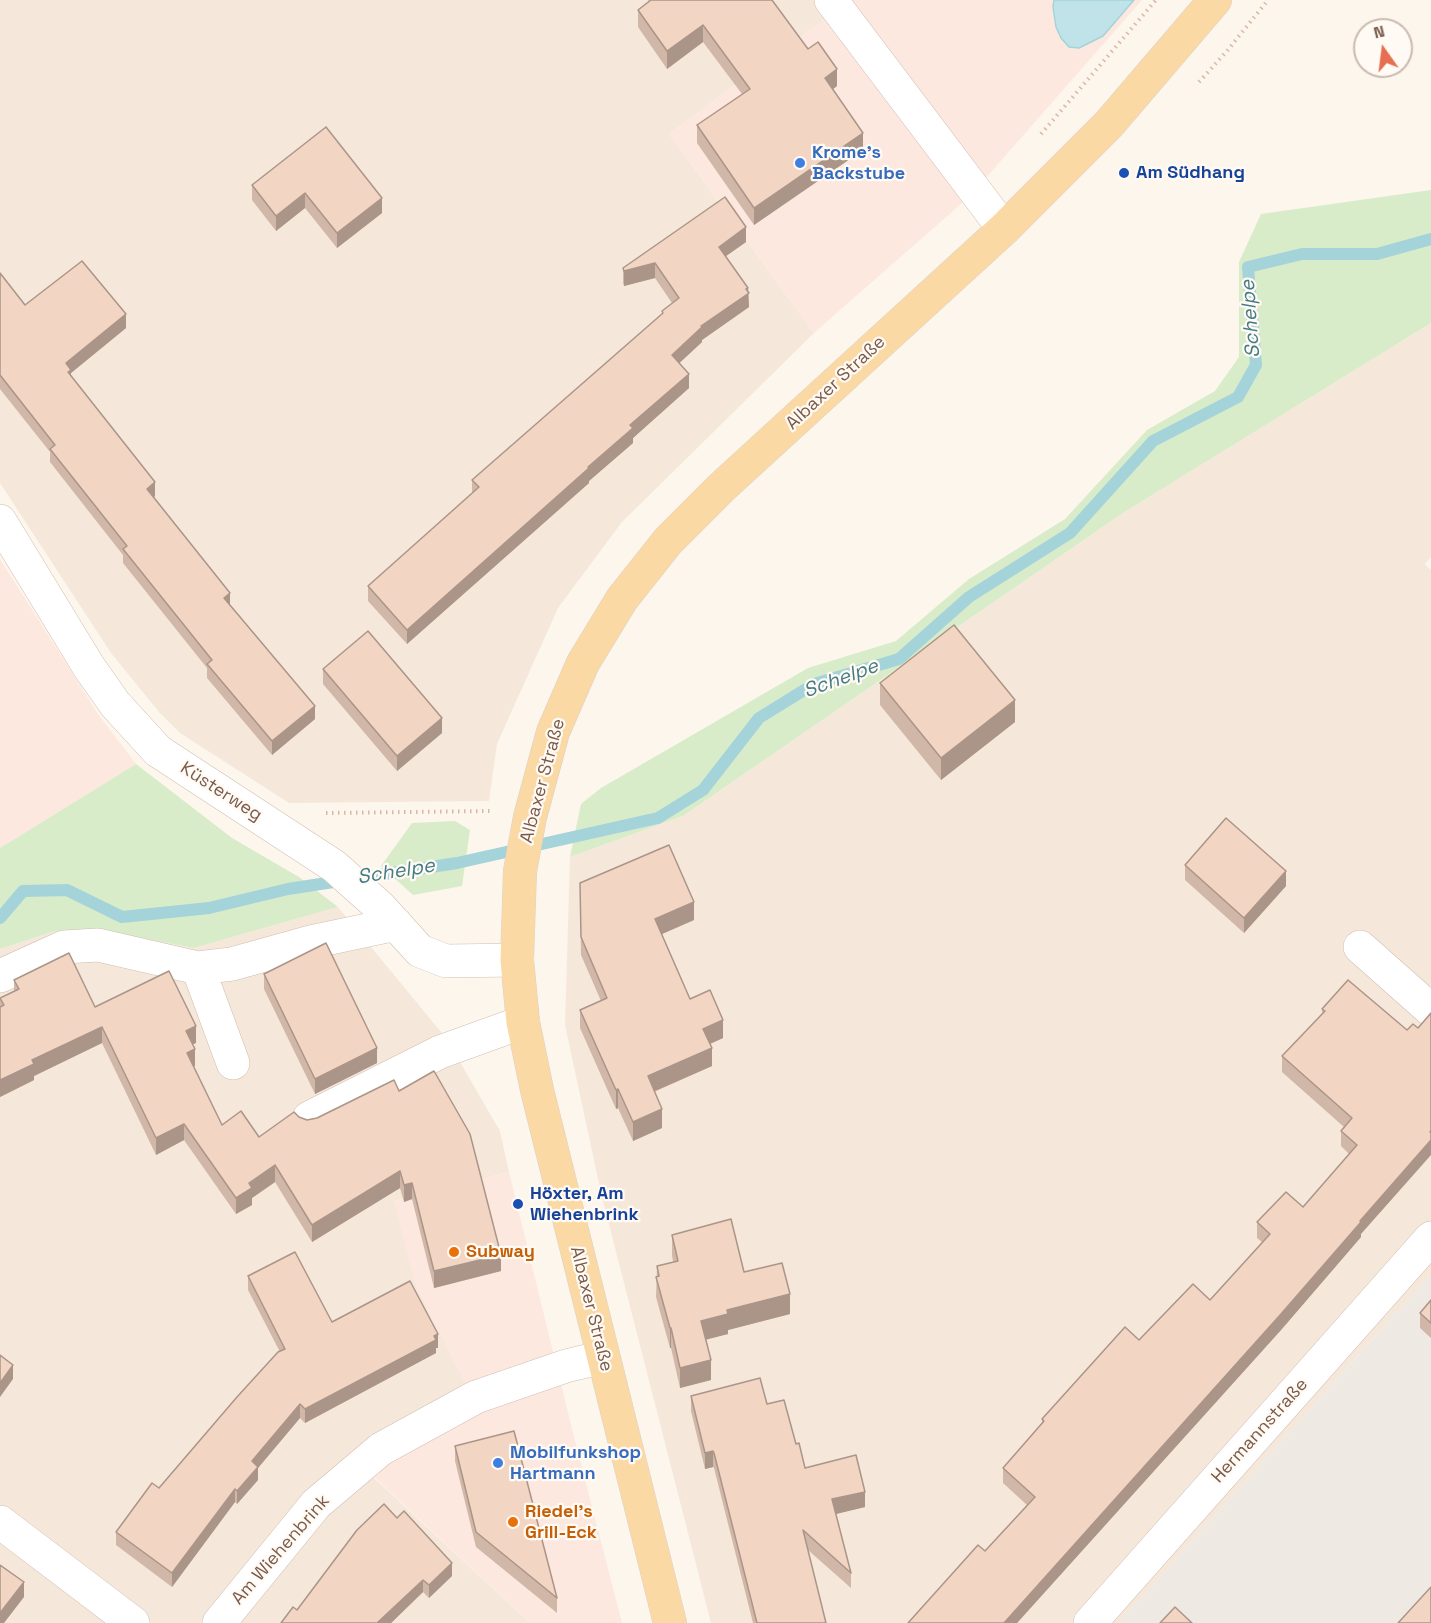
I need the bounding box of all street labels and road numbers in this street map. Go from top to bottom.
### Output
street label: Albaxer Straße [782,331,890,435]
street label: Albaxer Straße [516,716,570,846]
street label: Küsterweg [176,758,266,826]
street label: Albaxer Straße [565,1244,617,1374]
street label: Hermannstraße [1207,1374,1313,1488]
street label: Am Wiehenbrink [227,1491,335,1609]

